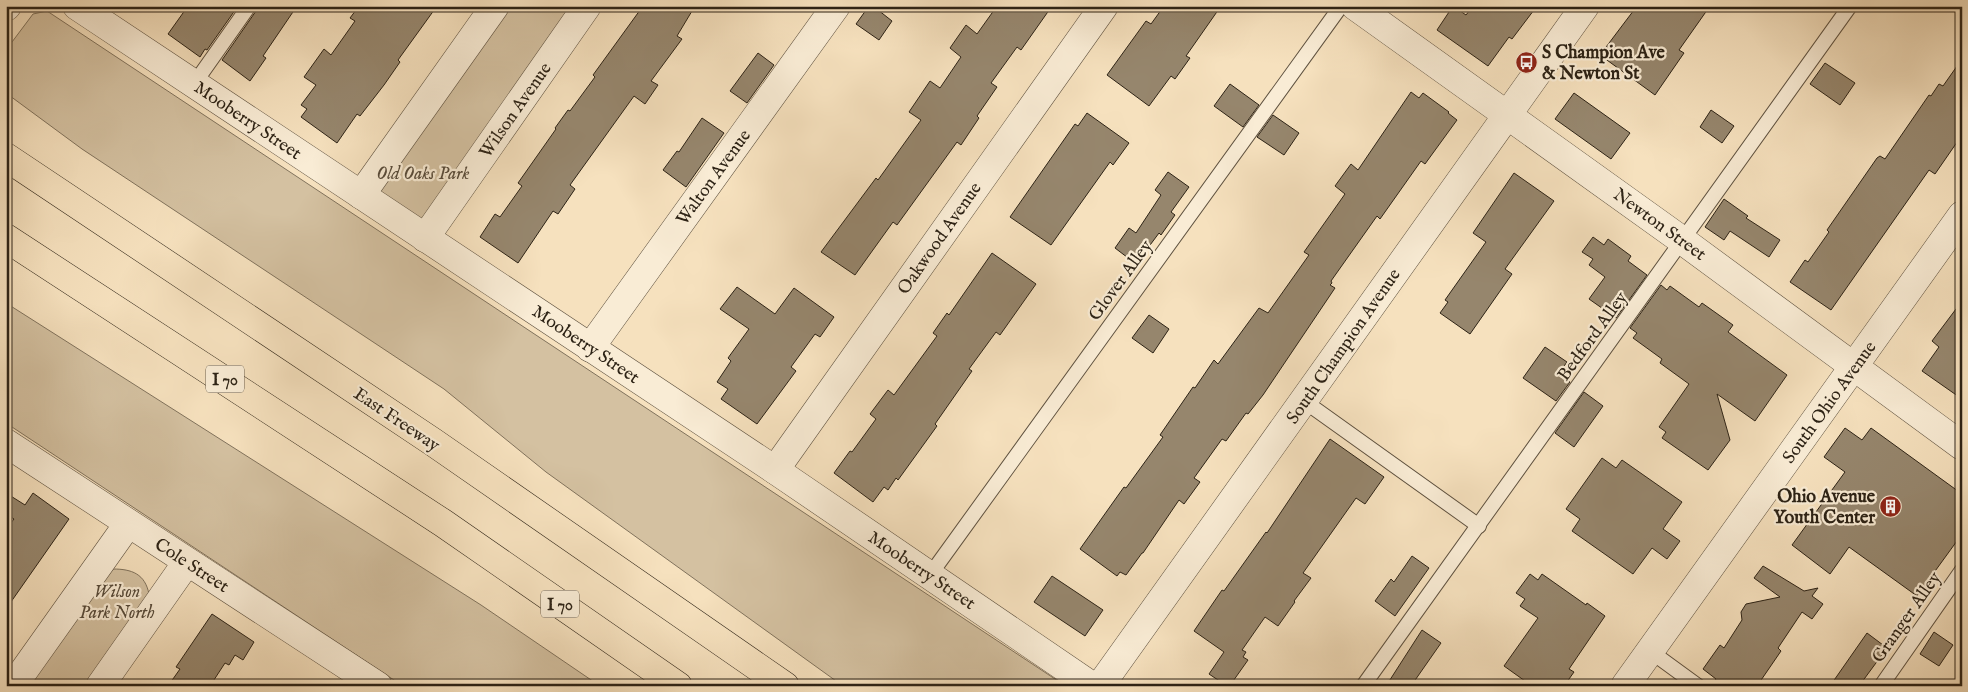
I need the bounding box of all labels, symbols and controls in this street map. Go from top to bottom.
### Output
place label: S Champion Ave & Newton St [1542,42,1666,86]
bus stop icon: S Champion Ave & Newton St [1514,50,1538,74]
street label: Wilson Avenue [475,59,558,163]
street label: Mooberry Street [189,77,305,166]
street label: Walton Avenue [672,125,757,230]
park label: Old Oaks Park [377,163,469,186]
street label: Oakwood Avenue [893,178,987,299]
street label: Newton Street [1608,184,1710,267]
street label: Glover Alley [1084,236,1158,326]
street label: South Champion Avenue [1282,265,1407,429]
street label: Bedford Alley [1553,288,1633,386]
street label: Mooberry Street [527,301,643,390]
street label: South Ohio Avenue [1778,337,1882,469]
road number: I 70 [206,366,244,392]
street label: East Freeway [349,383,444,458]
place label: Ohio Avenue Youth Center [1773,486,1876,530]
building icon: Ohio Avenue Youth Center [1879,494,1903,518]
street label: Mooberry Street [863,527,979,616]
street label: Cole Street [150,534,233,599]
street label: Granger Alley [1867,568,1947,668]
park label: Wilson Park North [79,581,155,625]
road number: I 70 [541,590,579,618]

